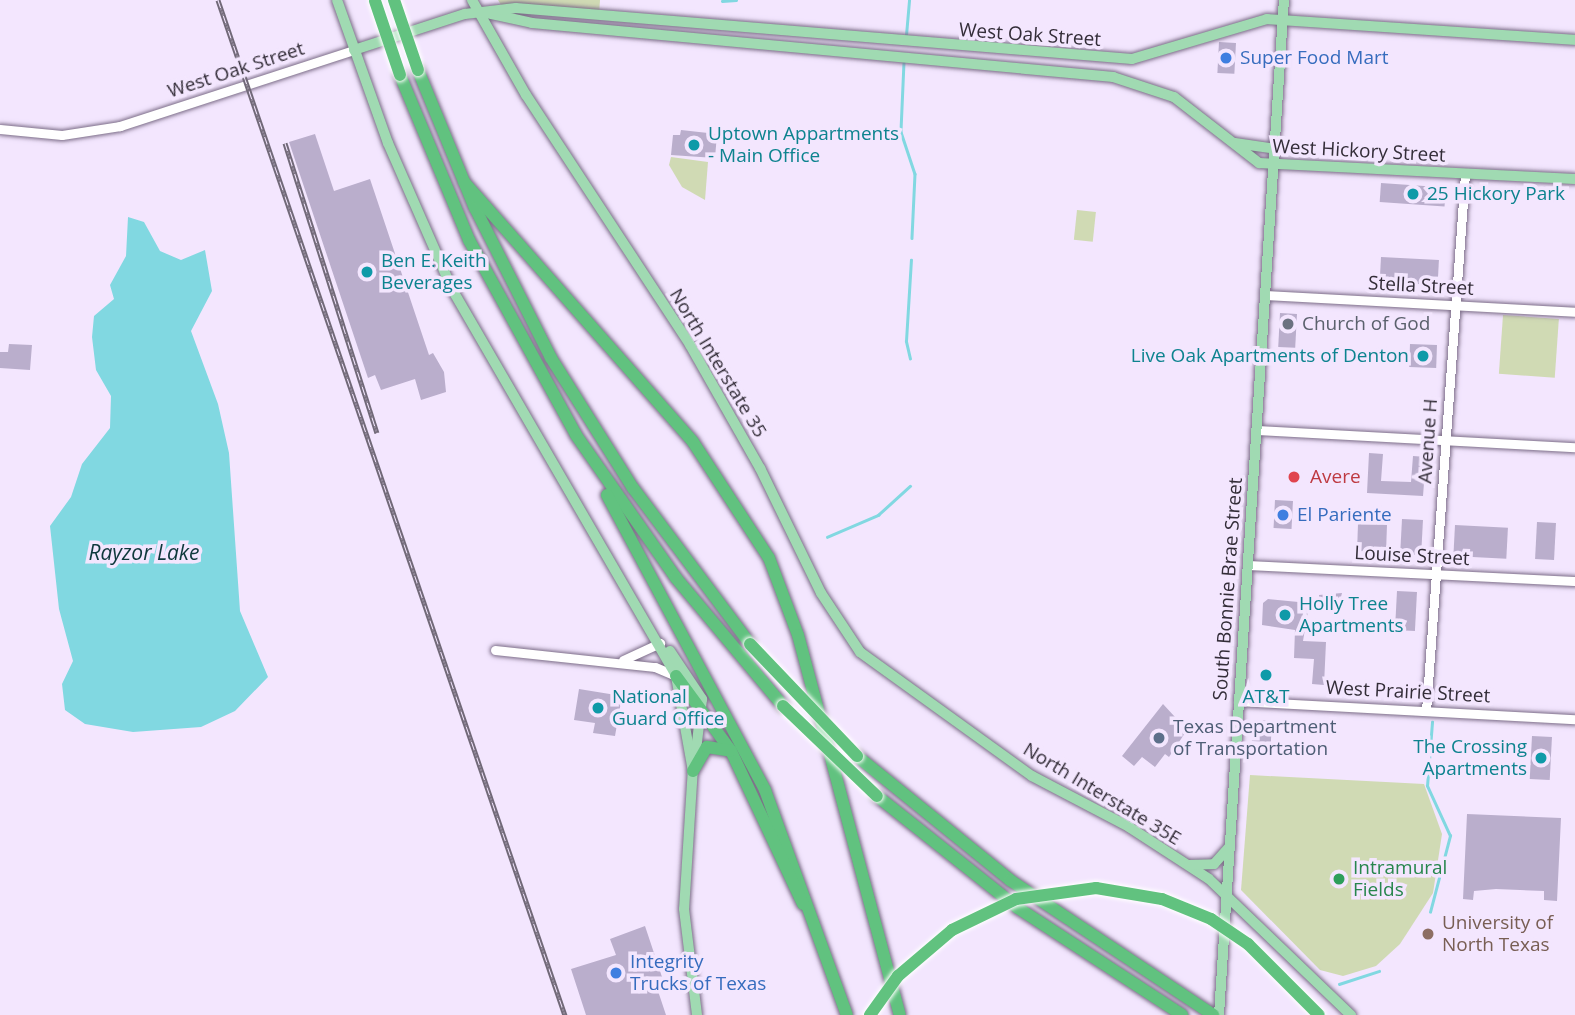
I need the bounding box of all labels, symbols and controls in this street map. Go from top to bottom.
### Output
street label: West Oak Street [958,19,1102,51]
street label: West Oak Street [165,37,307,103]
place label: Super Food Mart [1240,47,1388,69]
marker: Super Food Mart [1218,50,1234,66]
place label: Uptown Appartments - Main Office [708,123,899,167]
street label: West Hickory Street [1272,135,1446,167]
marker: Uptown Appartments - Main Office [686,137,702,153]
place label: 25 Hickory Park [1427,183,1565,205]
marker: 25 Hickory Park [1405,186,1421,202]
place label: Ben E. Keith Beverages [381,250,487,294]
marker: Ben E. Keith Beverages [359,264,375,280]
street label: Stella Street [1367,272,1475,300]
street label: North Interstate 35 [665,284,771,442]
place label: Church of God [1302,313,1430,335]
marker: Church of God [1280,316,1296,332]
place label: Live Oak Apartments of Denton [1131,345,1409,367]
marker: Live Oak Apartments of Denton [1415,348,1431,364]
street label: Avenue H [1414,398,1442,484]
place label: Avere [1310,466,1361,488]
marker: Avere [1284,467,1304,487]
street label: South Bonnie Brae Street [1209,477,1247,701]
place label: El Pariente [1297,504,1392,526]
marker: El Pariente [1275,507,1291,523]
water label: Rayzor Lake [88,539,200,565]
street label: Louise Street [1354,542,1470,570]
place label: Holly Tree Apartments [1299,593,1403,637]
marker: Holly Tree Apartments [1277,607,1293,623]
marker: AT&T [1258,667,1274,683]
street label: West Prairie Street [1325,676,1491,708]
place label: National Guard Office [612,686,724,730]
place label: AT&T [1243,686,1289,708]
marker: National Guard Office [590,700,606,716]
place label: Texas Department of Transportation [1173,716,1336,760]
marker: Texas Department of Transportation [1151,730,1167,746]
place label: The Crossing Apartments [1413,736,1527,780]
street label: North Interstate 35E [1019,738,1185,850]
marker: The Crossing Apartments [1533,750,1549,766]
place label: Intramural Fields [1353,857,1447,901]
marker: Intramural Fields [1331,871,1347,887]
place label: University of North Texas [1442,912,1553,956]
marker: University of North Texas [1420,926,1436,942]
place label: Integrity Trucks of Texas [630,951,766,995]
marker: Integrity Trucks of Texas [608,965,624,981]

